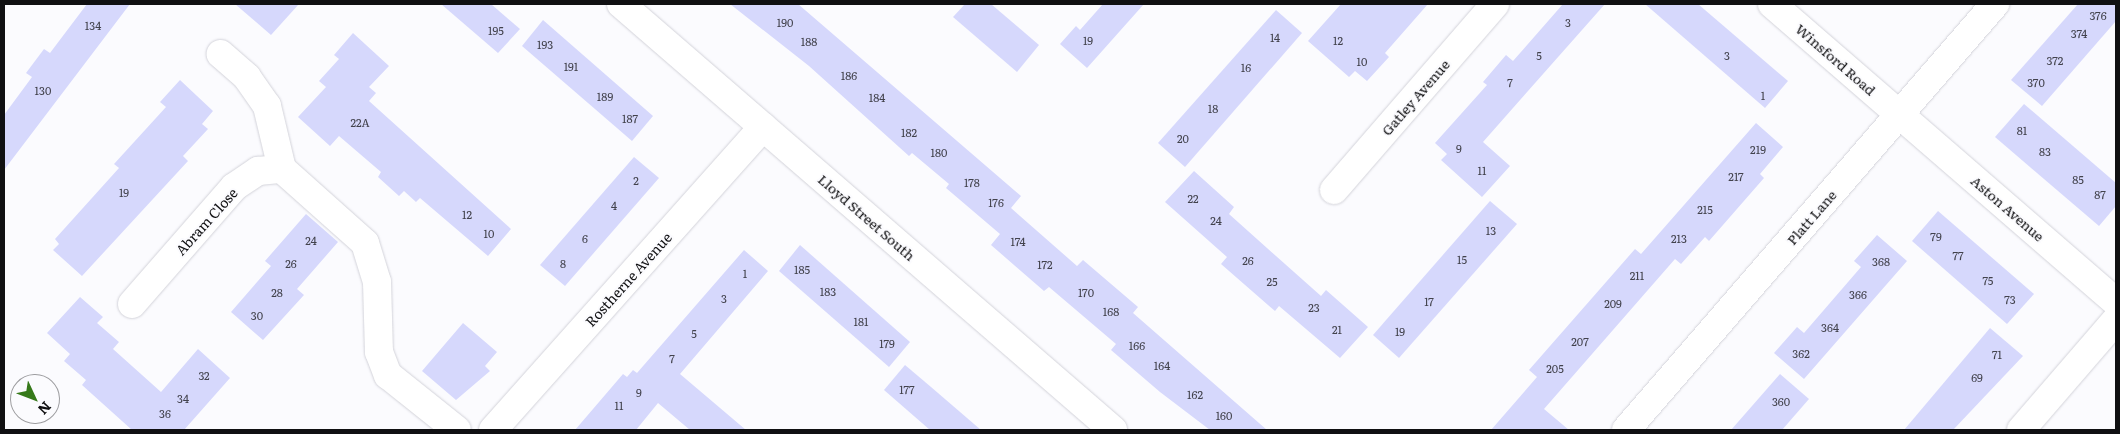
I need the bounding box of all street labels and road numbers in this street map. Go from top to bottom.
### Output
street label: Winsford Road [1793,20,1879,98]
street label: Gatley Avenue [1378,56,1452,138]
street label: Lloyd Street South [815,170,919,264]
street label: Aston Avenue [1968,172,2048,244]
street label: Abram Close [171,184,241,258]
street label: Platt Lane [1783,186,1839,248]
street label: Rostherne Avenue [581,228,675,330]

